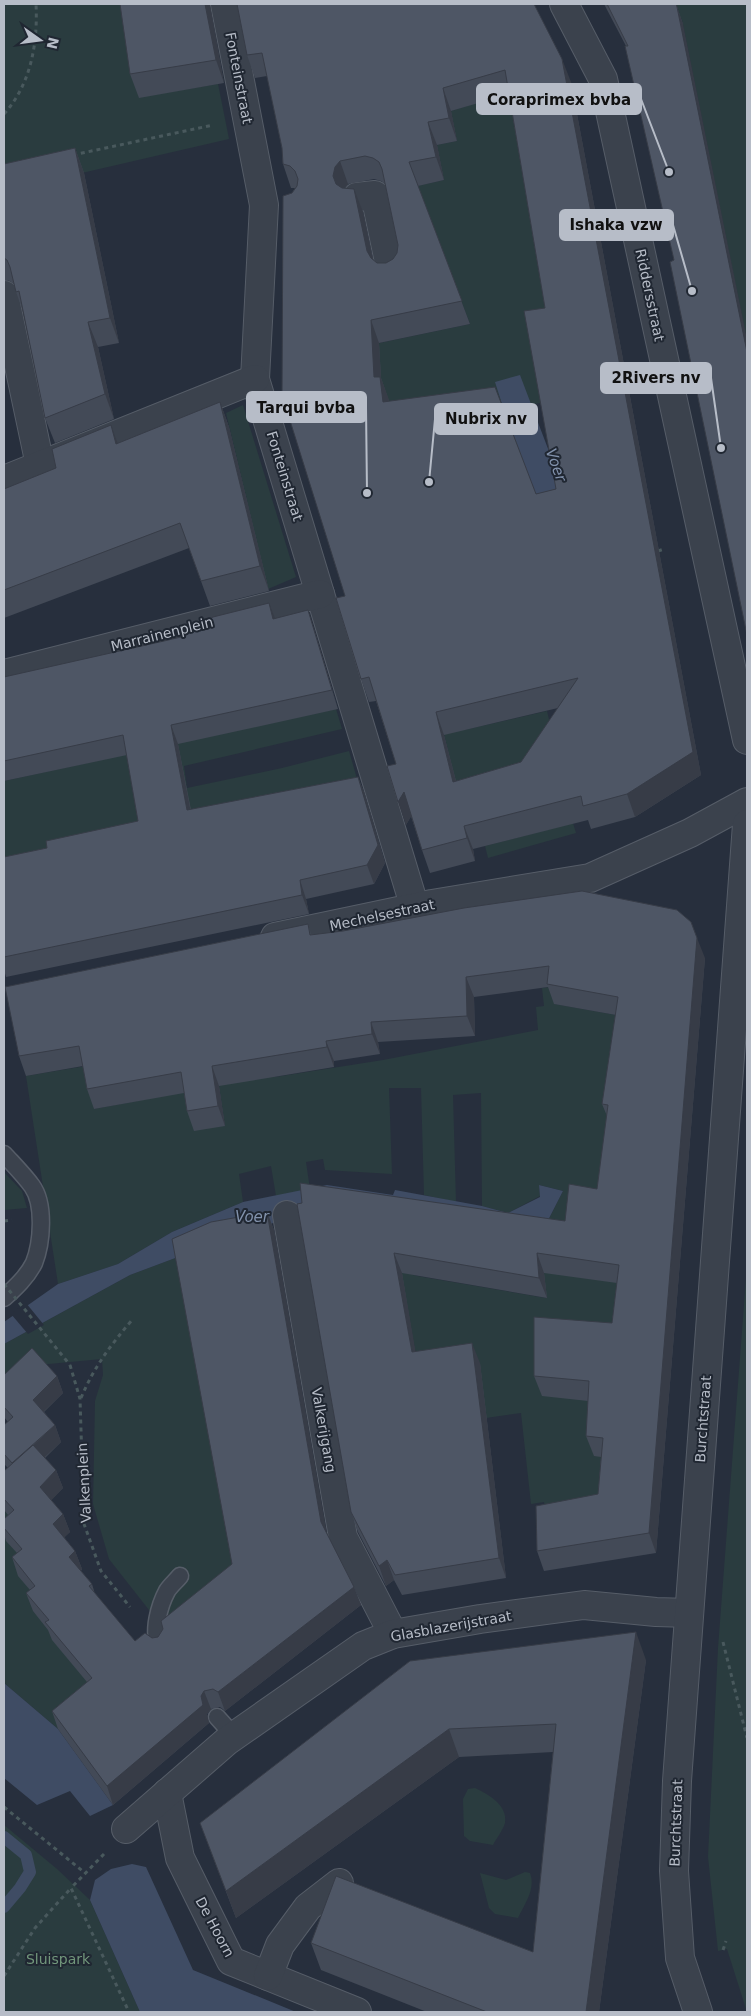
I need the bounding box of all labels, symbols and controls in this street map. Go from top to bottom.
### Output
north arrow [15,15,65,65]
street label: Fonteinstraat [222,31,256,126]
text: N [43,36,62,51]
callout: Coraprimex bvba [477,84,641,114]
text: Coraprimex bvba [487,91,631,109]
callout: Ishaka vzw [560,210,673,240]
text: Ishaka vzw [570,216,663,234]
street label: Riddersstraat [632,247,668,343]
callout: 2Rivers nv [601,363,711,393]
text: 2Rivers nv [611,369,701,387]
callout: Tarqui bvba [247,392,366,422]
text: Tarqui bvba [257,399,355,417]
callout: Nubrix nv [435,404,537,434]
text: Nubrix nv [445,410,527,428]
street label: Fonteinstraat [264,429,306,523]
water label: Voer [542,446,571,485]
street label: Marrainenplein [109,614,215,654]
street label: Mechelsestraat [328,896,436,934]
water label: Voer [235,1208,270,1226]
street label: Burchtstraat [692,1374,714,1463]
street label: Valkerijgang [309,1386,339,1474]
street label: Valkenplein [74,1443,94,1523]
street label: Glasblazerijstraat [389,1607,513,1645]
street label: Burchtstraat [666,1779,686,1867]
street label: De Hoorn [192,1894,238,1960]
park label: Sluispark [26,1951,91,1967]

